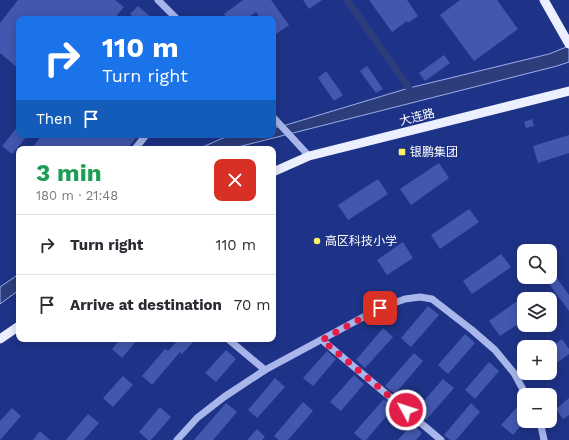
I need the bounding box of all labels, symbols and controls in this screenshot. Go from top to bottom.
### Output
text: 110 m [102,31,179,64]
icon: right [36,32,88,84]
text: Turn right [102,65,188,86]
street label: 大连路 [398,106,436,128]
icon: arrive [80,108,102,130]
text: Then [36,110,72,128]
place label: 银鹏集团 [410,145,458,159]
marker: 银鹏集团 [397,147,407,157]
text: 3 min [36,159,102,187]
button: close [214,159,256,201]
text: 180 m · 21:48 [36,188,118,203]
icon: right [36,234,58,256]
place label: 高区科技小学 [325,234,397,248]
text: Turn right [70,236,143,254]
text: 110 m [216,236,256,254]
marker: 高区科技小学 [312,236,322,246]
map controls [517,244,557,428]
button: search [517,244,557,284]
pin [363,291,397,325]
button: layers [517,292,557,332]
icon: arrive [36,294,58,316]
text: Arrive at destination [70,296,222,314]
text: 70 m [234,296,271,314]
icon: arrive [369,297,391,319]
button: + [517,340,557,380]
button: − [517,388,557,428]
position arrow [385,389,427,431]

